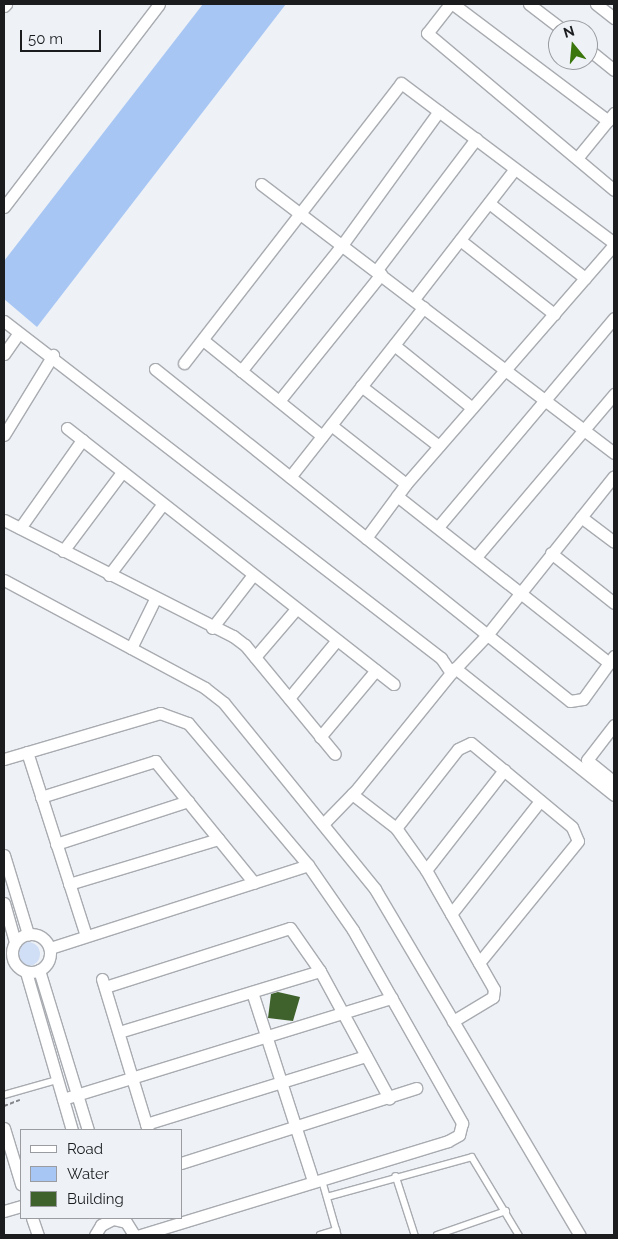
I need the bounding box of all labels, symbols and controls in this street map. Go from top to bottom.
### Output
scale bar [22,20,104,52]
north arrow [548,20,598,70]
text: N [561,22,576,41]
text: 50 m [28,30,63,48]
legend [20,1129,182,1219]
text: Road [67,1140,103,1158]
text: Water [67,1165,109,1183]
text: Building [67,1190,124,1208]

